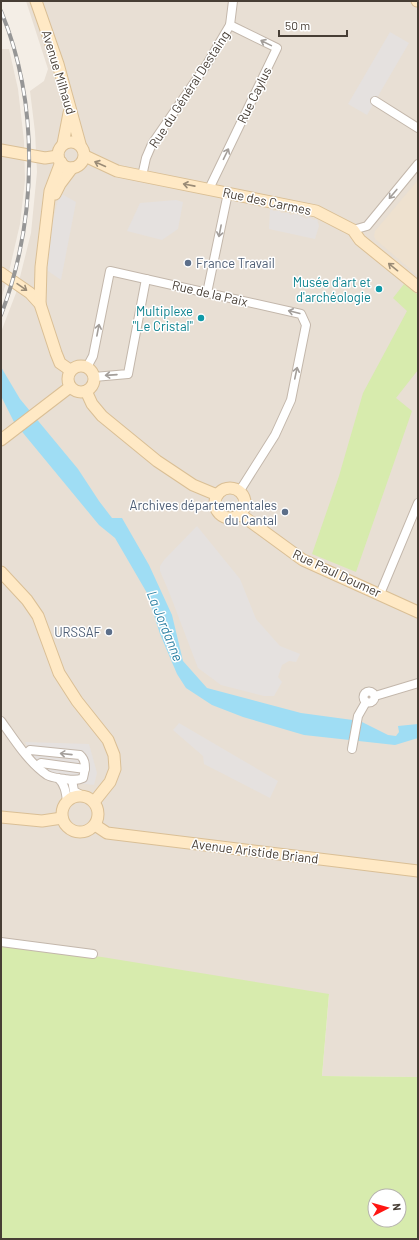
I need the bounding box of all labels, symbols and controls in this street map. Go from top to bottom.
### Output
scale bar [279,12,347,38]
text: 50 m [285,18,310,32]
street label: Rue du Général Destaing [145,27,233,151]
street label: Avenue Milhaud [39,28,79,116]
one-way arrow [260,39,272,46]
street label: Rue Caylus [233,64,275,126]
one-way arrow [223,148,230,160]
one-way arrow [95,160,107,168]
one-way arrow [183,181,196,189]
street label: Rue des Carmes [221,184,313,218]
one-way arrow [389,189,398,200]
one-way arrow [215,224,223,237]
place label: France Travail [196,255,275,271]
marker: France Travail [183,258,193,268]
one-way arrow [388,262,399,271]
place label: Musée d'art et d'archéologie [293,274,371,305]
street label: Rue de la Paix [171,277,249,309]
one-way arrow [16,283,27,291]
marker: Musée d'art et d'archéologie [374,284,384,294]
place label: Multiplexe "Le Cristal" [133,303,194,334]
one-way arrow [287,308,300,315]
marker: Multiplexe "Le Cristal" [196,313,206,323]
one-way arrow [94,324,102,337]
one-way arrow [293,367,301,380]
one-way arrow [105,372,118,379]
place label: Archives départementales du Cantal [129,497,277,528]
marker: Archives départementales du Cantal [280,507,290,517]
street label: Rue Paul Doumer [290,546,384,601]
water label: La Jordanne [144,588,187,664]
place label: URSSAF [54,624,102,640]
marker: URSSAF [104,627,114,637]
one-way arrow [59,750,72,757]
street label: Avenue Aristide Briand [191,835,319,867]
north arrow [367,1188,407,1228]
text: N [391,1203,404,1211]

